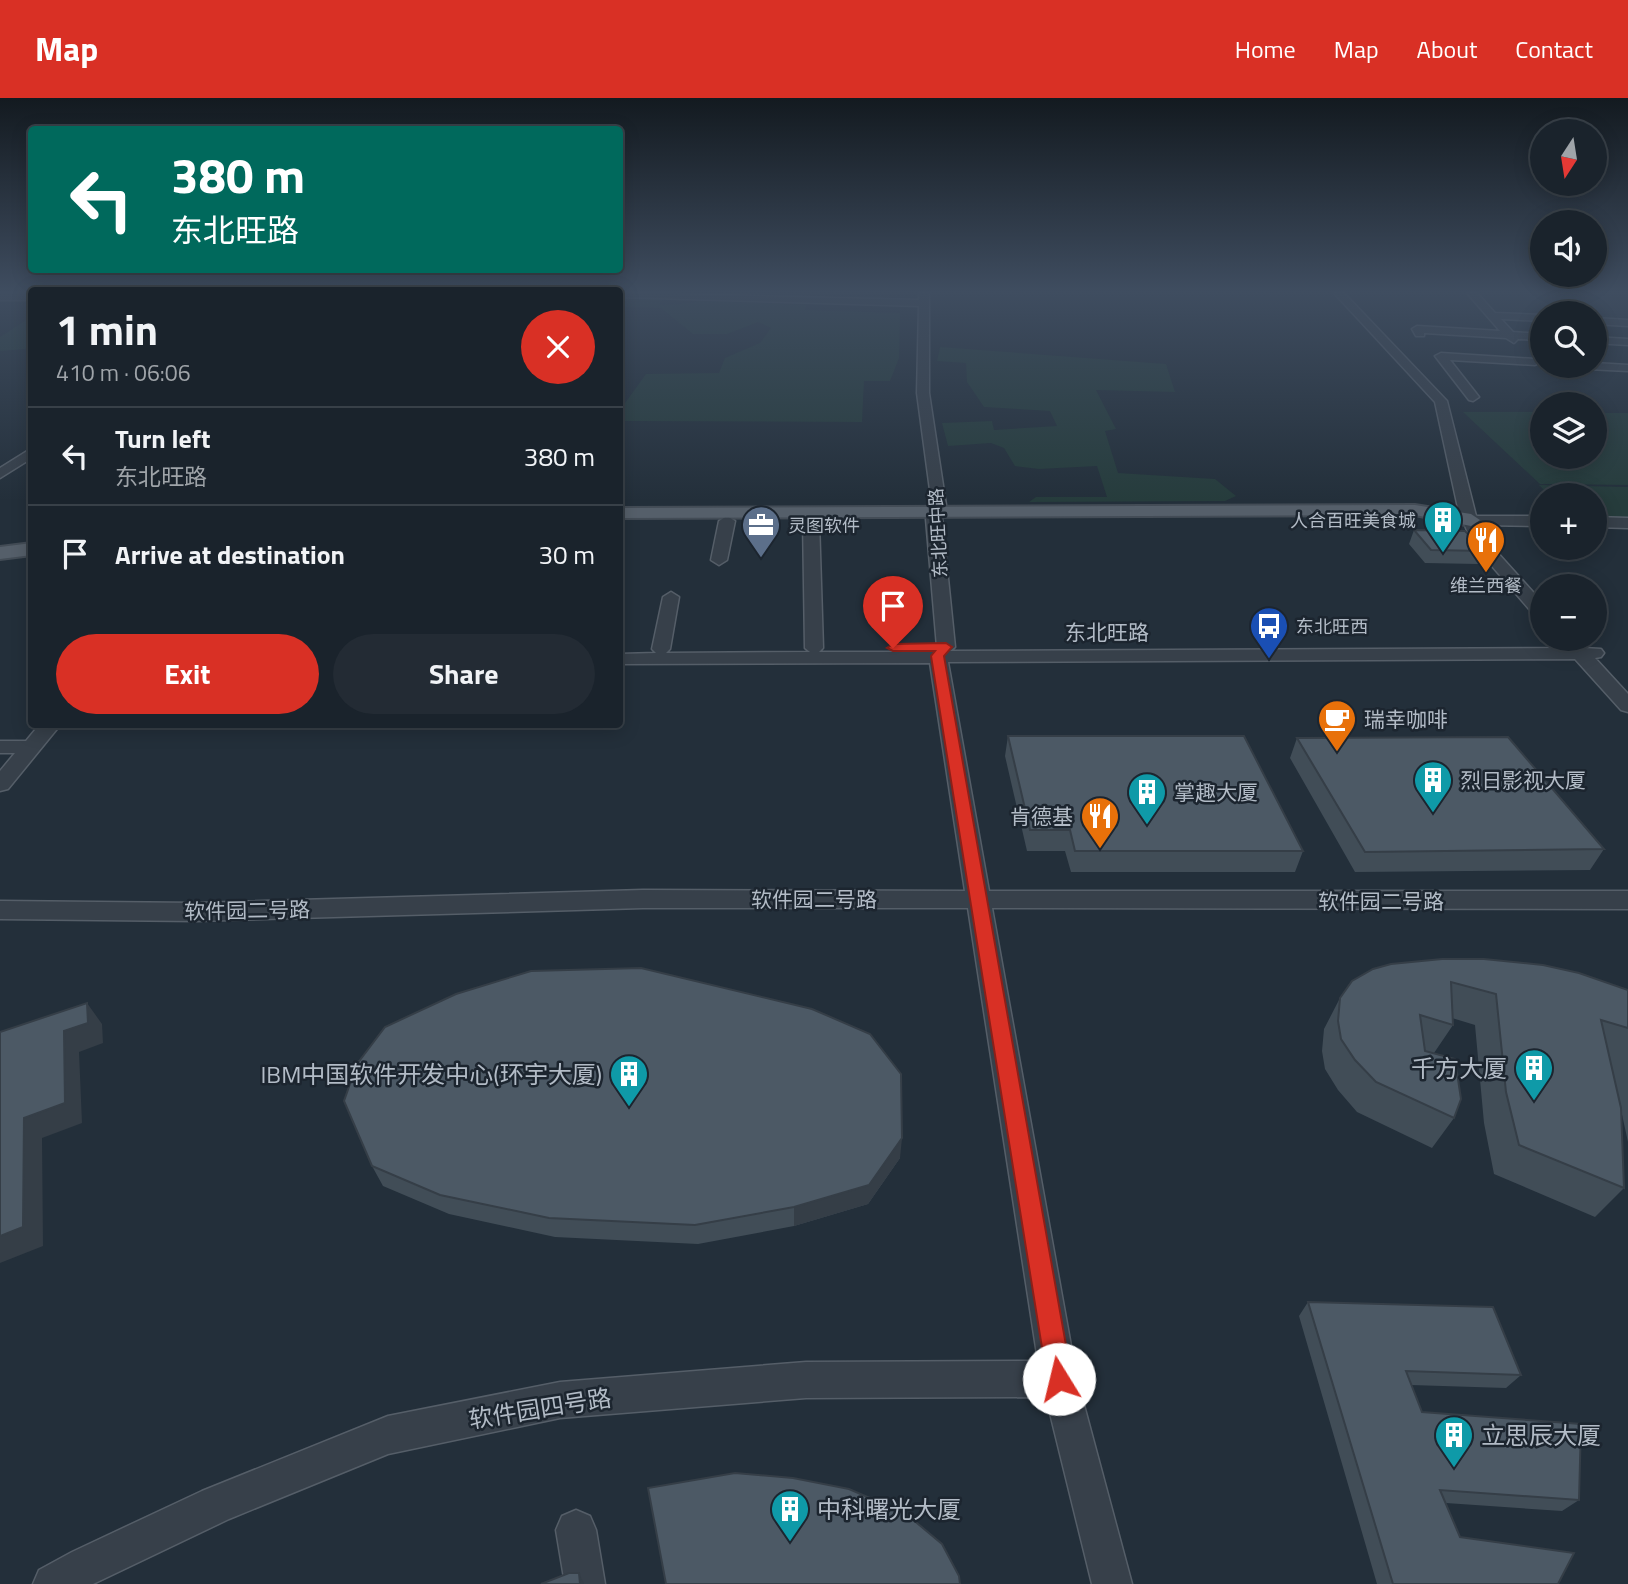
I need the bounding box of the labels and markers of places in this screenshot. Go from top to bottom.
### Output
building icon: 人合百旺美食城 [1422,499,1464,554]
office icon: 灵图软件 [740,504,782,559]
place label: 人合百旺美食城 [1290,507,1416,534]
place label: 灵图软件 [788,512,860,539]
restaurant icon: 维兰西餐 [1465,519,1507,574]
place label: 维兰西餐 [1450,572,1522,599]
pin [863,576,923,648]
bus stop icon: 东北旺西 [1248,605,1290,660]
place label: 东北旺西 [1296,613,1368,640]
cafe icon: 瑞幸咖啡 [1316,698,1358,753]
place label: 瑞幸咖啡 [1364,703,1448,735]
building icon: 烈日影视大厦 [1412,759,1454,814]
place label: 烈日影视大厦 [1460,764,1586,796]
building icon: 掌趣大厦 [1126,771,1168,826]
place label: 掌趣大厦 [1174,776,1258,808]
restaurant icon: 肯德基 [1079,795,1121,850]
place label: 肯德基 [1010,800,1073,832]
building icon: 千方大厦 [1513,1047,1555,1102]
place label: 千方大厦 [1411,1050,1507,1086]
building icon: IBM中国软件开发中心(环宇大厦) [608,1053,650,1108]
place label: IBM中国软件开发中心(环宇大厦) [260,1056,602,1092]
building icon: 立思辰大厦 [1433,1414,1475,1469]
place label: 立思辰大厦 [1481,1417,1601,1453]
building icon: 中科曙光大厦 [769,1488,811,1543]
place label: 中科曙光大厦 [817,1491,961,1527]

